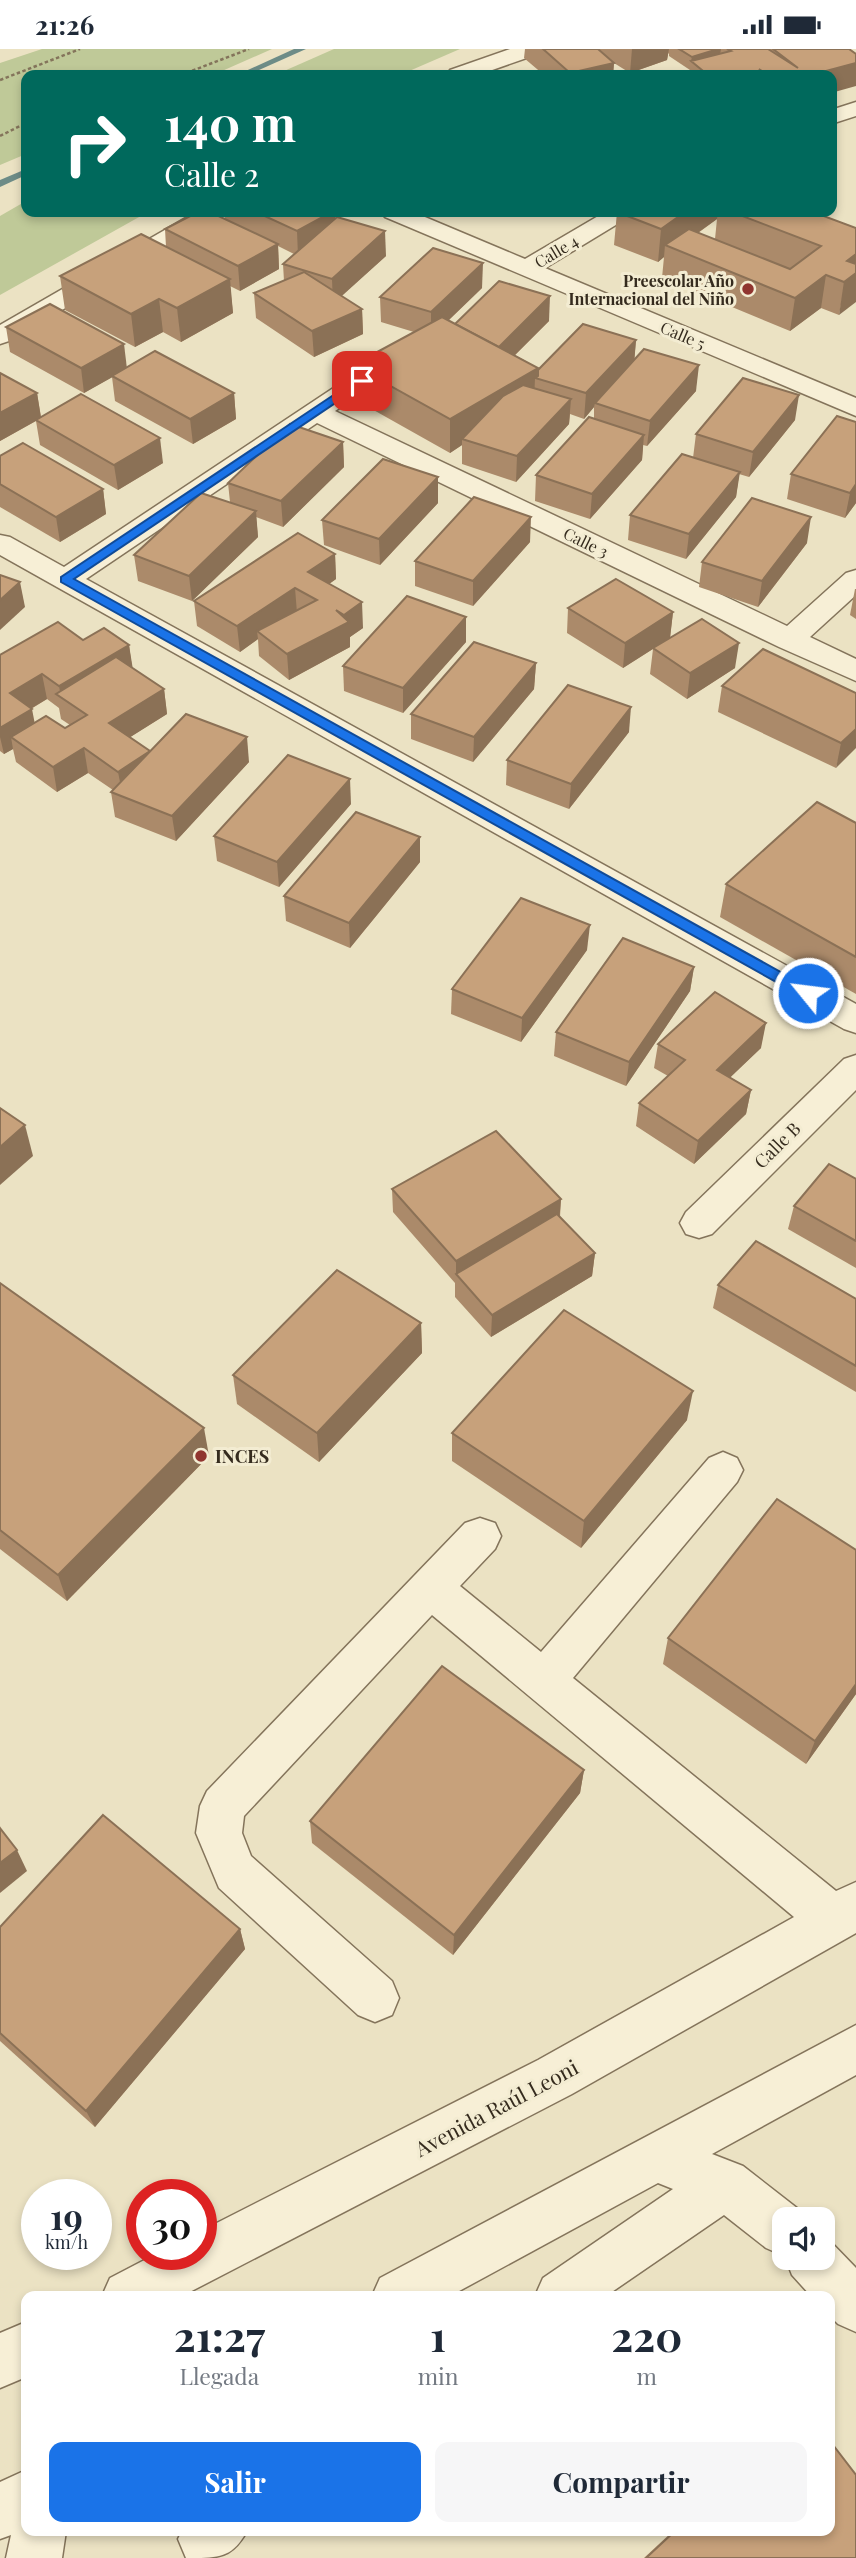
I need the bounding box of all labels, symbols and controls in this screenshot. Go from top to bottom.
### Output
text: 21:26 [35,7,94,42]
text: 140 m [164,89,296,154]
icon: right [49,98,140,189]
text: Calle 2 [164,152,259,195]
street label: Calle 4 [530,230,582,272]
place label: Preescolar Año Internacional del Niño [569,270,734,309]
marker: Preescolar Año Internacional del Niño [740,281,756,297]
street label: Calle 5 [657,316,709,354]
pin [332,351,392,411]
icon: arrive [343,362,381,400]
street label: Calle 3 [560,522,612,562]
position arrow [771,956,845,1030]
street label: Calle B [749,1117,805,1173]
place label: INCES [215,1444,269,1468]
marker: INCES [193,1448,209,1464]
street label: Avenida Raúl Leoni [409,2052,582,2162]
speed limit sign: 30 [126,2179,217,2270]
text: 19 [50,2192,83,2239]
map controls [772,2207,835,2270]
button: sound [772,2207,835,2270]
text: km/h [45,2230,88,2254]
text: 21:27 [174,2307,265,2363]
text: 1 [430,2307,446,2363]
text: 220 [611,2307,682,2363]
text: Llegada [179,2360,259,2391]
text: min [418,2360,459,2391]
text: m [637,2360,657,2391]
button: Salir [49,2442,421,2522]
button: Compartir [435,2442,807,2522]

